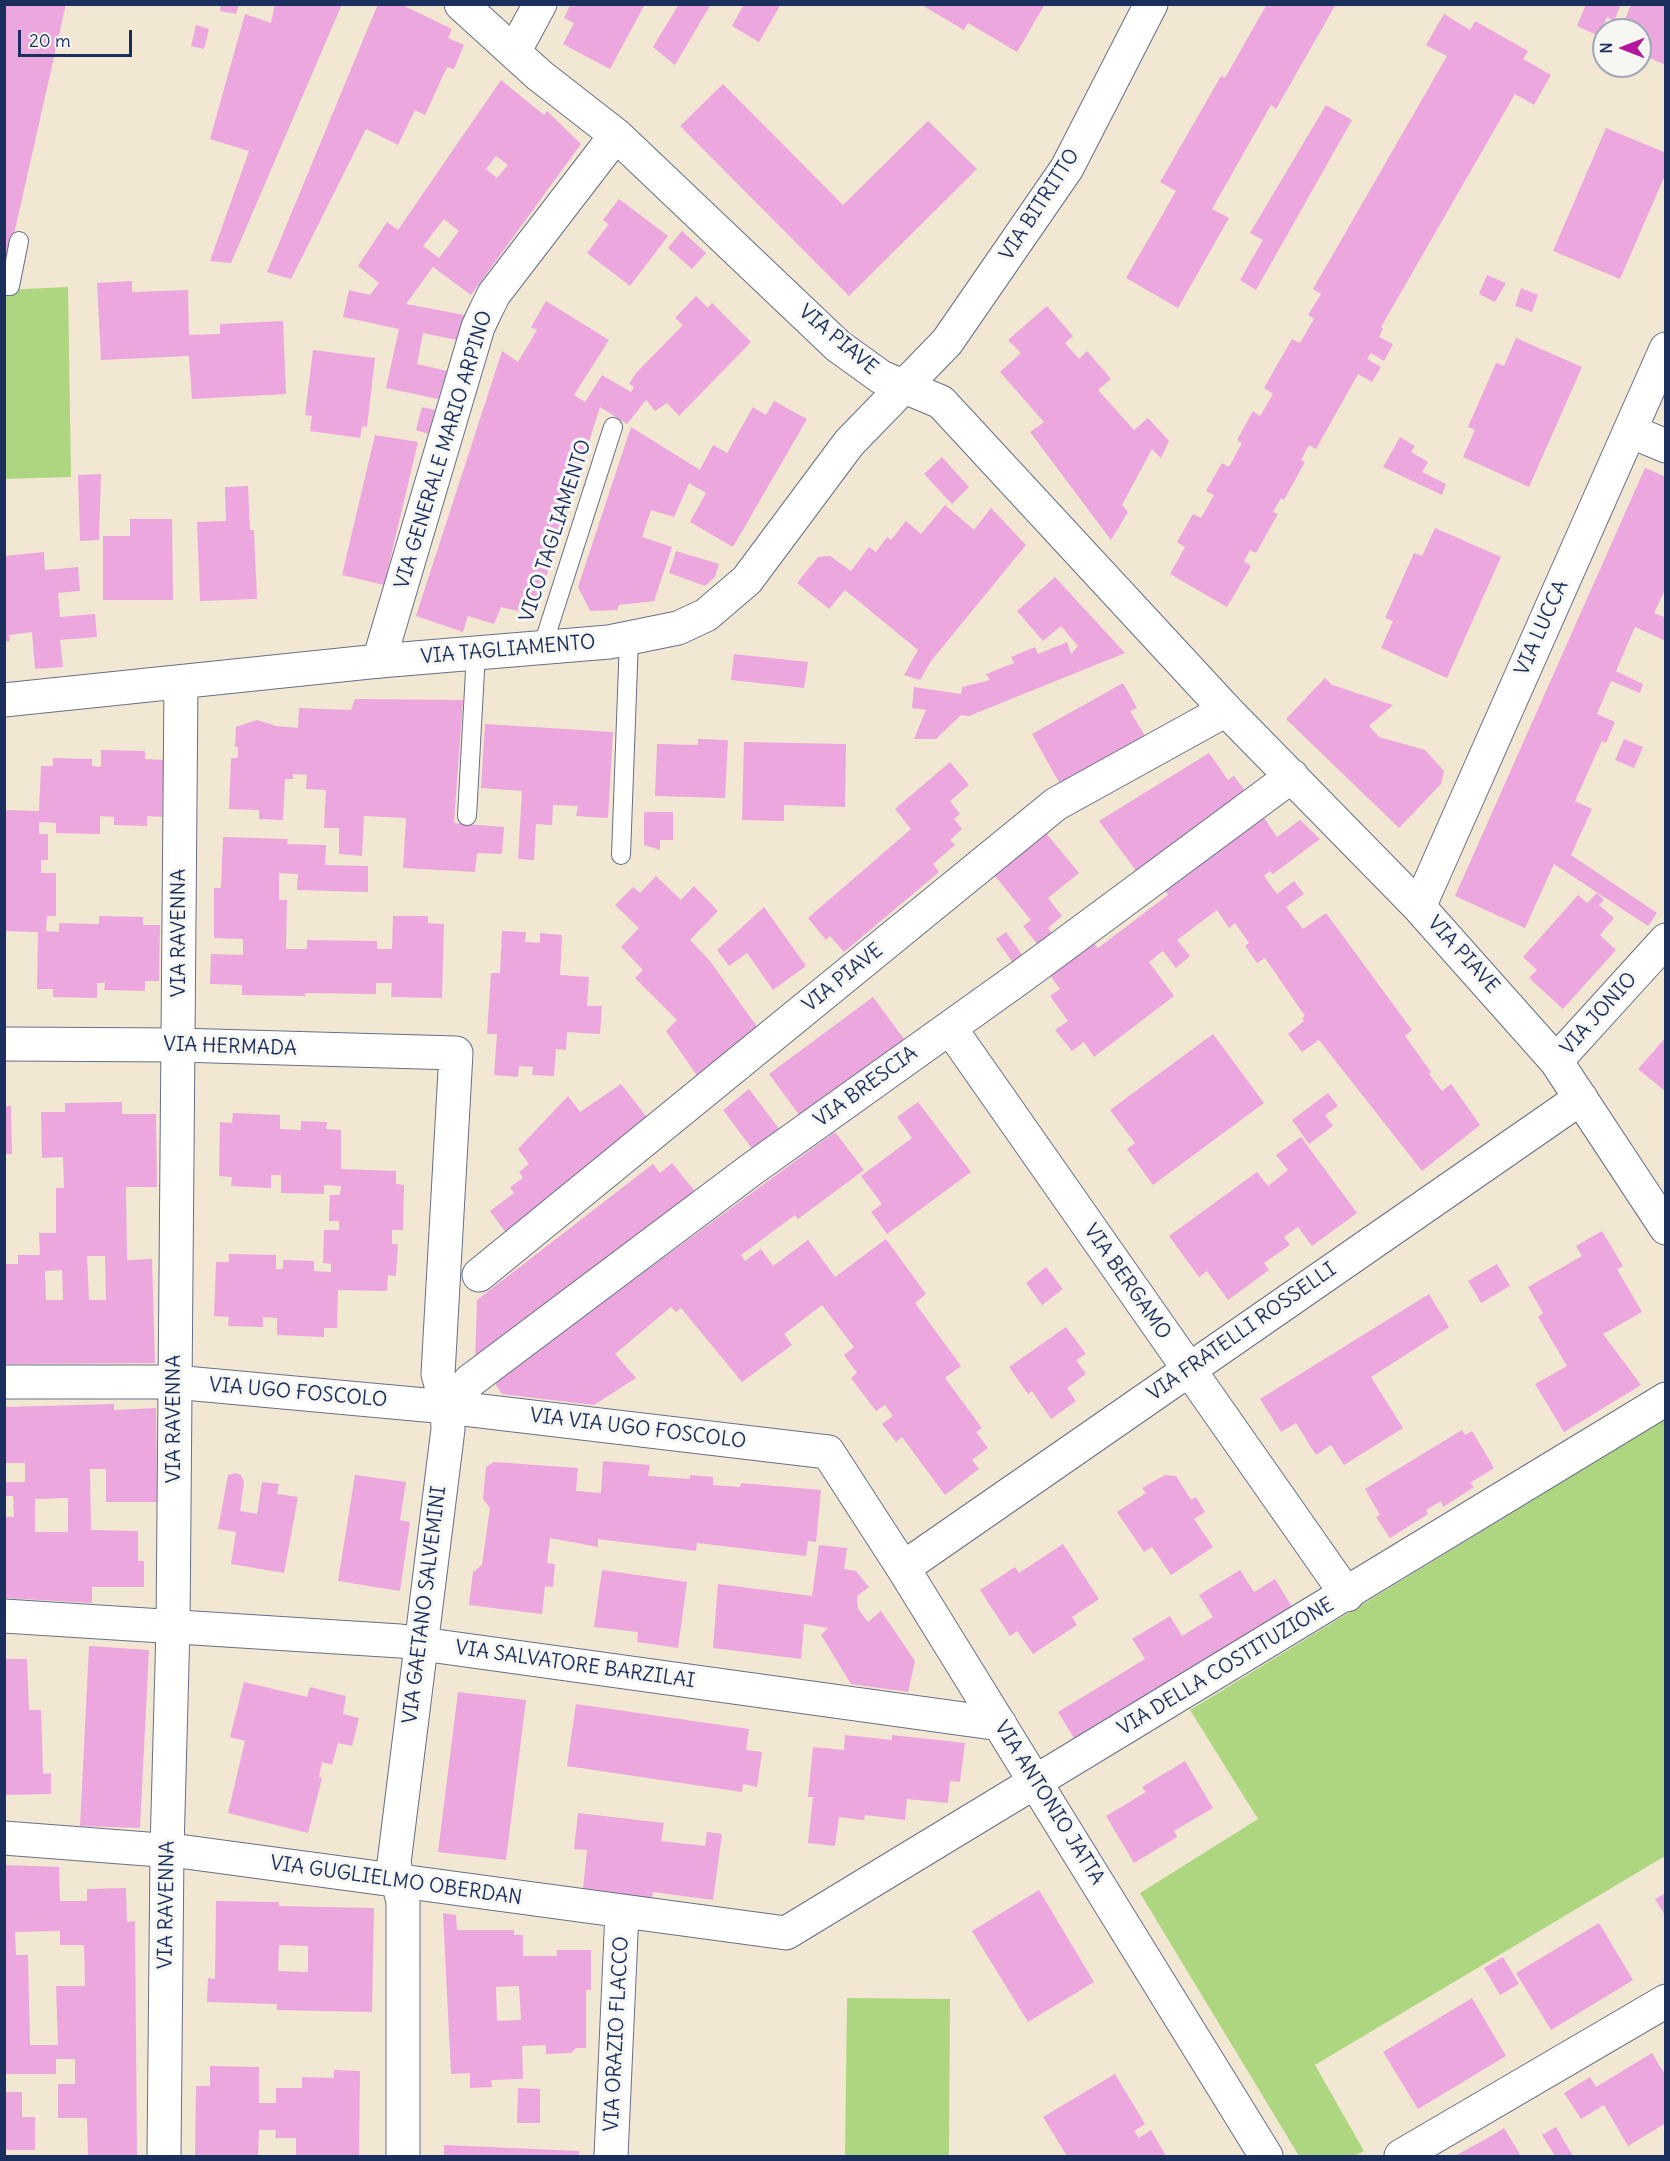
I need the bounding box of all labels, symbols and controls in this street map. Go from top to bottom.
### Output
scale bar [21,18,135,56]
north arrow [1592,18,1652,78]
text: 20 m [29,29,71,52]
text: N [1596,42,1616,54]
street label: VIA BITRITTO [995,145,1085,265]
street label: VIA PIAVE [794,300,882,380]
street label: VIA GENERALE MARIO ARPINO [390,308,498,592]
street label: VICO TAGLIAMENTO [515,437,597,625]
street label: VIA LUCCA [1510,577,1574,679]
street label: VIA TAGLIAMENTO [420,630,596,670]
street label: VIA RAVENNA [167,869,191,997]
street label: VIA PIAVE [1422,911,1504,999]
street label: VIA PIAVE [798,938,888,1018]
street label: VIA JONIO [1556,968,1642,1060]
street label: VIA HERMADA [163,1033,297,1061]
street label: VIA BRESCIA [810,1041,922,1133]
street label: VIA BERGAMO [1078,1220,1176,1344]
street label: VIA FRATELLI ROSSELLI [1143,1258,1341,1406]
street label: VIA RAVENNA [162,1355,186,1483]
street label: VIA UGO FOSCOLO [208,1373,388,1413]
street label: VIA VIA UGO FOSCOLO [529,1404,747,1454]
street label: VIA GAETANO SALVEMINI [399,1485,451,1725]
street label: VIA DELLA COSTITUZIONE [1114,1593,1338,1741]
street label: VIA SALVATORE BARZILAI [454,1636,696,1694]
street label: VIA ANTONIO JATTA [989,1717,1109,1889]
street label: VIA RAVENNA [154,1841,180,1969]
street label: VIA GUGLIELMO OBERDAN [269,1851,523,1911]
street label: VIA ORAZIO FLACCO [600,1936,634,2132]

